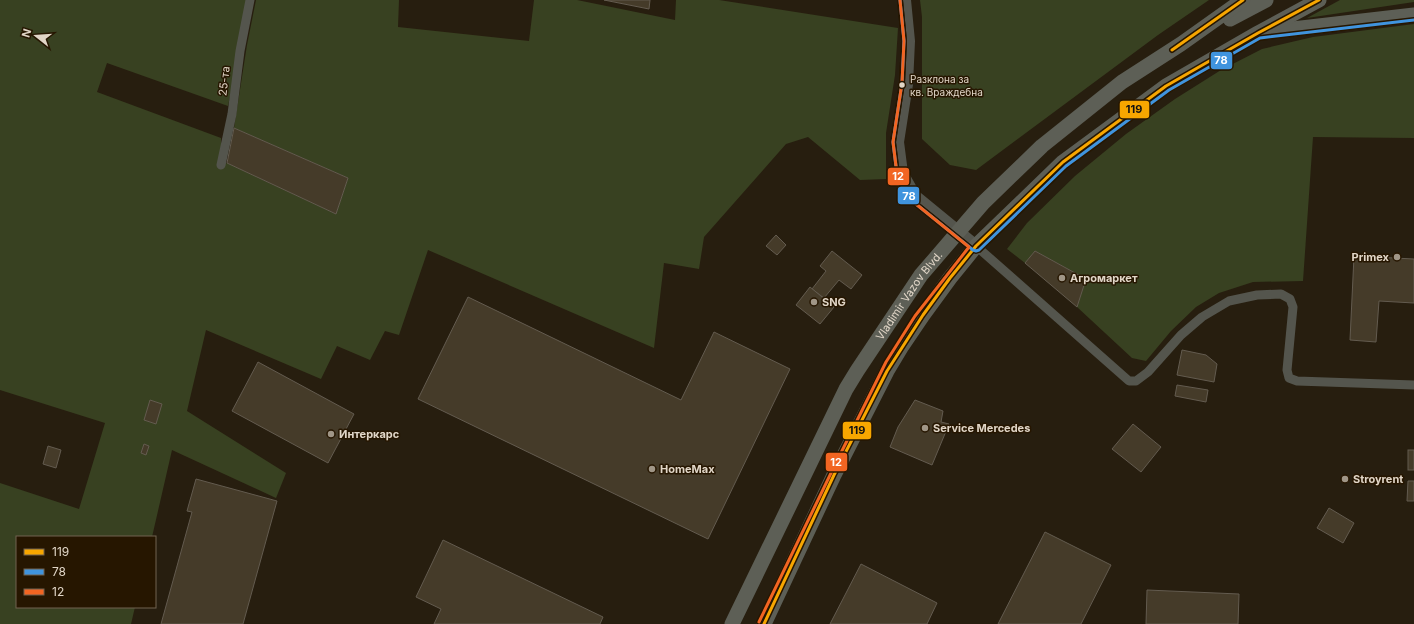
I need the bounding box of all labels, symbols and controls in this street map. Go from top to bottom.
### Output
north arrow [16,16,56,56]
text: N [19,27,34,39]
line badge: 78 [1210,51,1233,70]
text: 78 [1214,53,1228,67]
street label: 25-та [215,65,233,97]
place label: Разклона за кв. Враждебна [910,73,983,98]
marker: Разклона за кв. Враждебна [897,80,907,90]
line badge: 119 [1119,100,1150,119]
text: 119 [1126,102,1142,116]
line badge: 12 [887,167,910,186]
text: 12 [892,169,904,183]
line badge: 78 [897,186,920,205]
text: 78 [902,189,916,203]
street label: Vladimir Vazov Blvd. [873,248,945,343]
place label: Primex [1352,250,1390,264]
marker: Primex [1392,252,1402,262]
place label: Агромаркет [1070,271,1138,285]
marker: Агромаркет [1057,273,1067,283]
place label: SNG [822,295,846,309]
marker: SNG [809,297,819,307]
line badge: 119 [842,421,872,440]
place label: Service Mercedes [933,421,1030,435]
text: 119 [849,423,865,437]
marker: Service Mercedes [920,423,930,433]
place label: Интеркарс [339,427,400,441]
marker: Интеркарс [326,429,336,439]
line badge: 12 [825,452,848,472]
text: 12 [830,455,842,469]
place label: HomeMax [660,462,715,476]
marker: HomeMax [647,464,657,474]
place label: Stroyrent [1353,472,1403,486]
marker: Stroyrent [1340,474,1350,484]
legend [16,536,156,608]
text: 119 [52,544,69,559]
text: 78 [52,564,66,579]
text: 12 [52,584,64,599]

